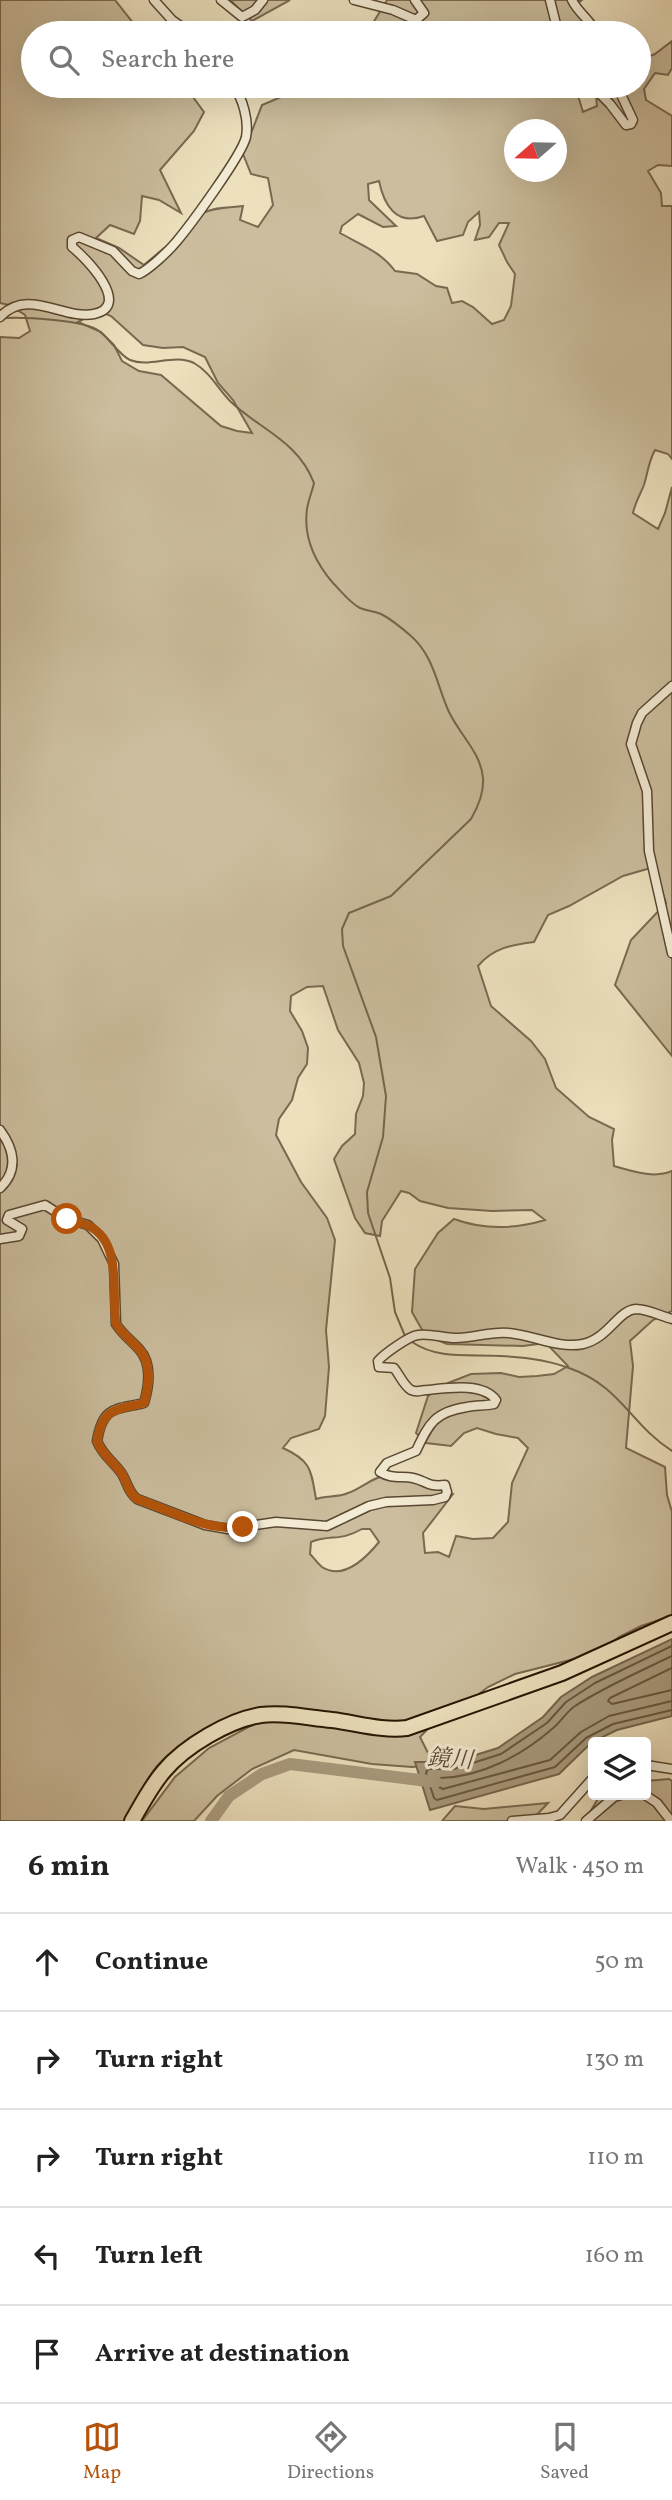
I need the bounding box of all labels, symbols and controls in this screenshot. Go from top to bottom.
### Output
search box [21,21,651,98]
icon: search [45,41,83,79]
text: Search here [101,42,234,78]
north arrow [504,119,567,182]
route start [51,1203,82,1234]
route end [227,1511,258,1542]
map controls [588,1737,651,1800]
button: layers [588,1737,651,1800]
water label: 鏡川 [426,1742,477,1778]
text: 6 min [28,1846,110,1888]
text: Walk · 450 m [516,1851,644,1883]
icon: ahead [28,1943,66,1981]
text: Continue [95,1944,208,1980]
text: 50 m [595,1946,644,1978]
icon: right [28,2041,66,2079]
text: Turn right [95,2042,223,2078]
text: 130 m [585,2044,644,2076]
icon: right [28,2139,66,2177]
text: Turn right [95,2140,223,2176]
text: 110 m [587,2142,644,2174]
icon: left [28,2237,66,2275]
text: Turn left [95,2238,203,2274]
text: 160 m [585,2240,644,2272]
icon: arrive [28,2335,66,2373]
text: Arrive at destination [95,2336,350,2372]
tab: Map [83,2418,121,2486]
tab: Directions [287,2418,374,2486]
tab: Saved [540,2418,589,2486]

